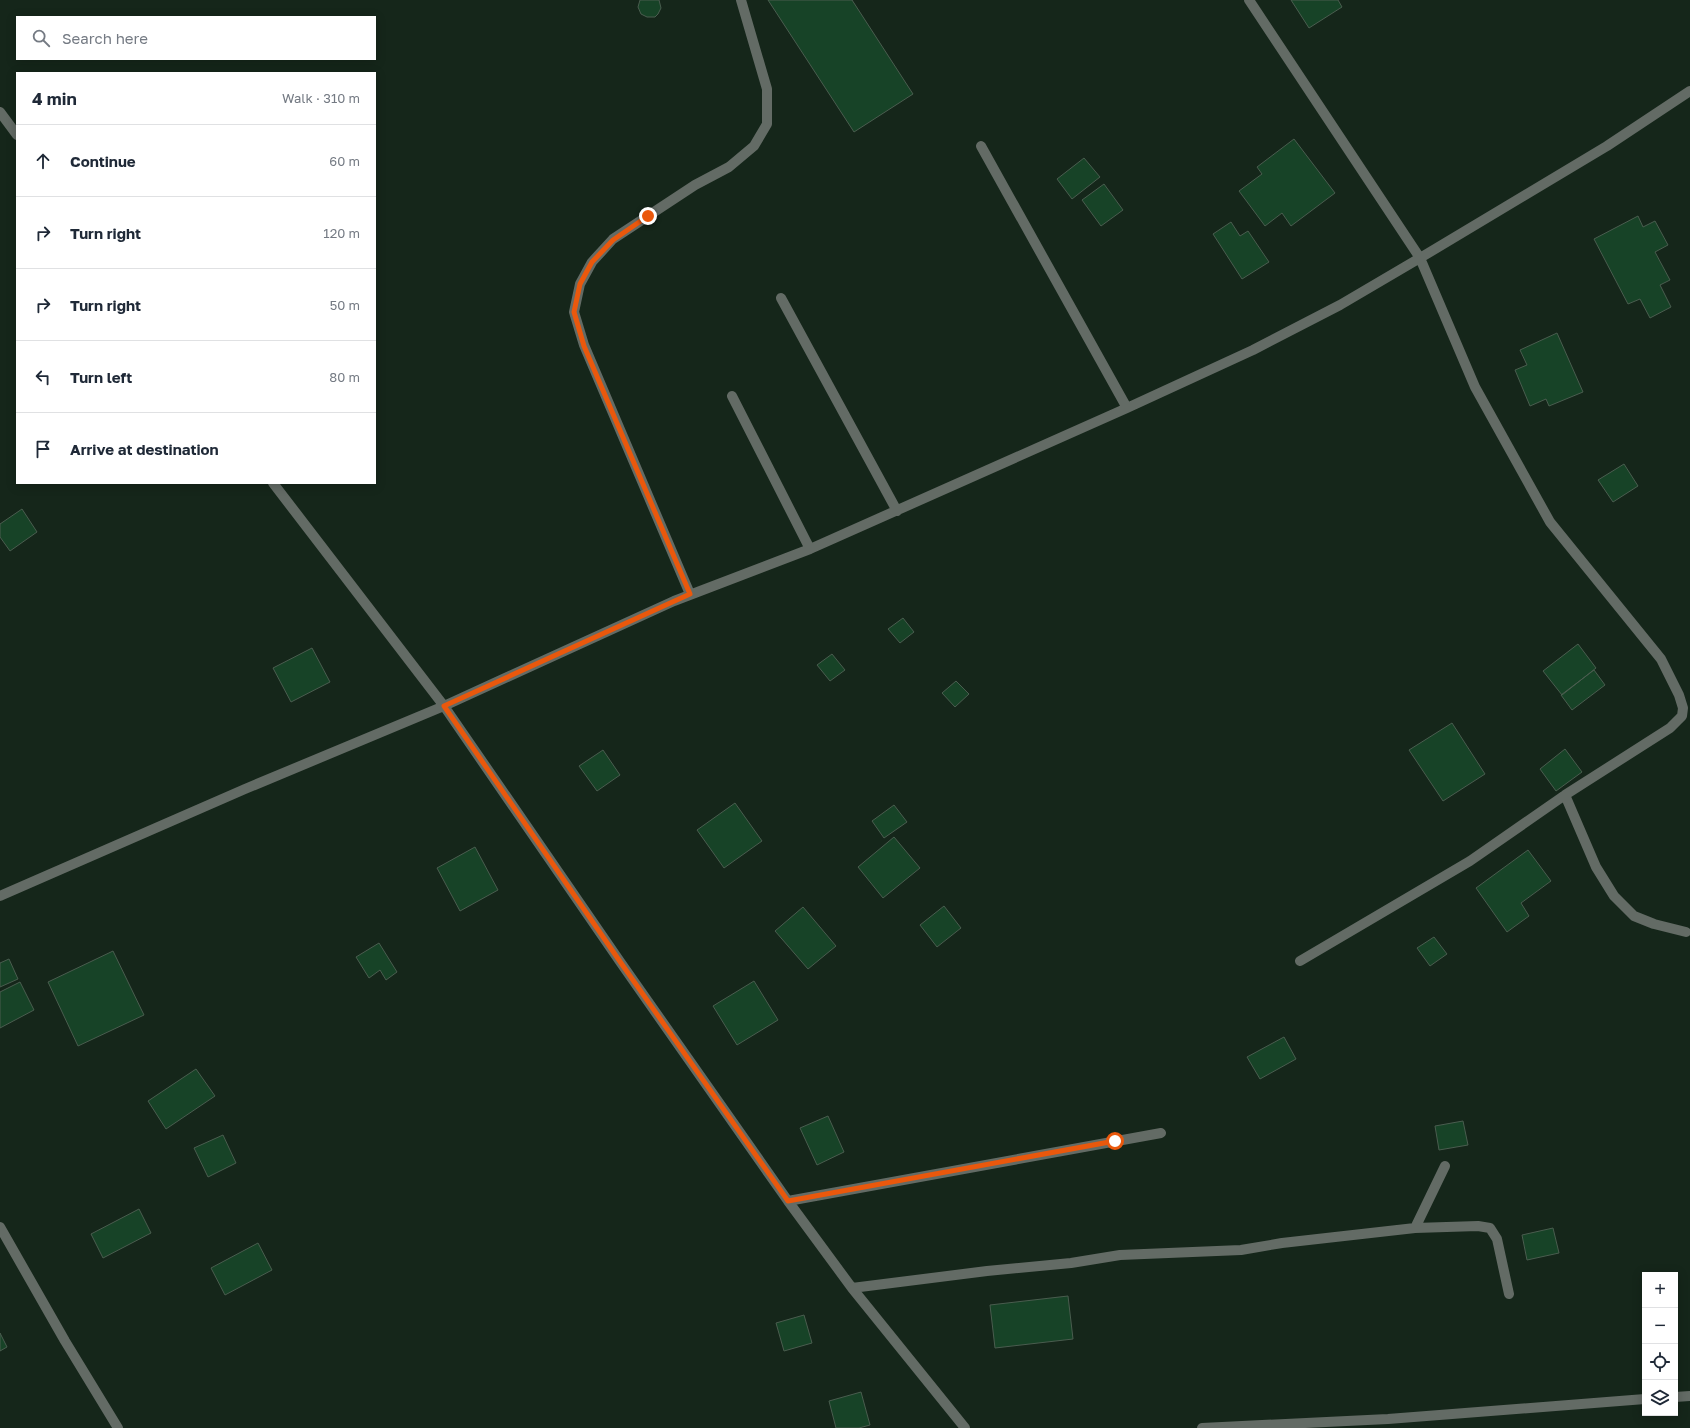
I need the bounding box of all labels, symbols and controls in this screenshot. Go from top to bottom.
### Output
search box [16,16,376,60]
icon: search [30,27,52,49]
text: Search here [62,29,148,47]
text: 4 min [32,88,77,109]
text: Walk · 310 m [282,90,360,106]
icon: ahead [32,150,54,172]
text: Continue [70,152,136,170]
text: 60 m [329,153,360,169]
route end [639,207,657,225]
icon: right [32,222,54,244]
text: Turn right [70,224,141,242]
text: 120 m [323,225,360,241]
icon: right [32,294,54,316]
text: Turn right [70,296,141,314]
text: 50 m [330,297,360,313]
icon: left [32,366,54,388]
text: Turn left [70,368,132,386]
text: 80 m [329,369,360,385]
icon: arrive [32,438,54,460]
text: Arrive at destination [70,440,219,458]
route start [1106,1132,1124,1150]
map controls [1642,1272,1678,1416]
button: + [1642,1272,1678,1308]
button: − [1642,1308,1678,1344]
button: locate [1642,1344,1678,1380]
button: layers [1642,1380,1678,1416]

